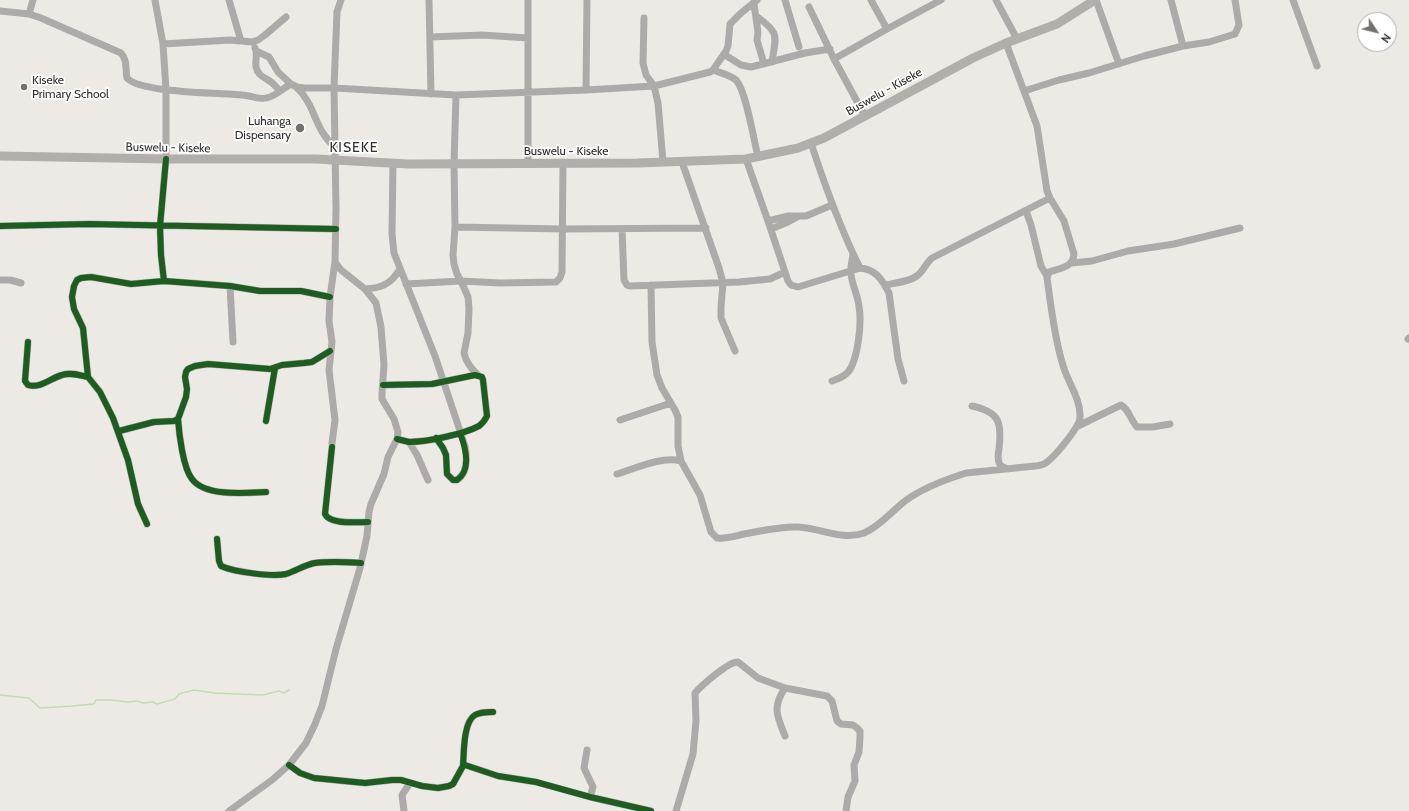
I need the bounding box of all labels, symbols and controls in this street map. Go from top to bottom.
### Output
north arrow [1357,12,1397,52]
text: N [1378,31,1394,46]
street label: Buswelu - Kiseke [843,65,925,119]
place label: Kiseke Primary School [32,73,109,101]
marker: Kiseke Primary School [19,82,29,92]
place label: Luhanga Dispensary [235,114,291,142]
marker: Luhanga Dispensary [294,122,306,134]
street label: Buswelu - Kiseke [126,140,210,156]
district label: KISEKE [329,140,379,156]
street label: Buswelu - Kiseke [524,144,608,158]

